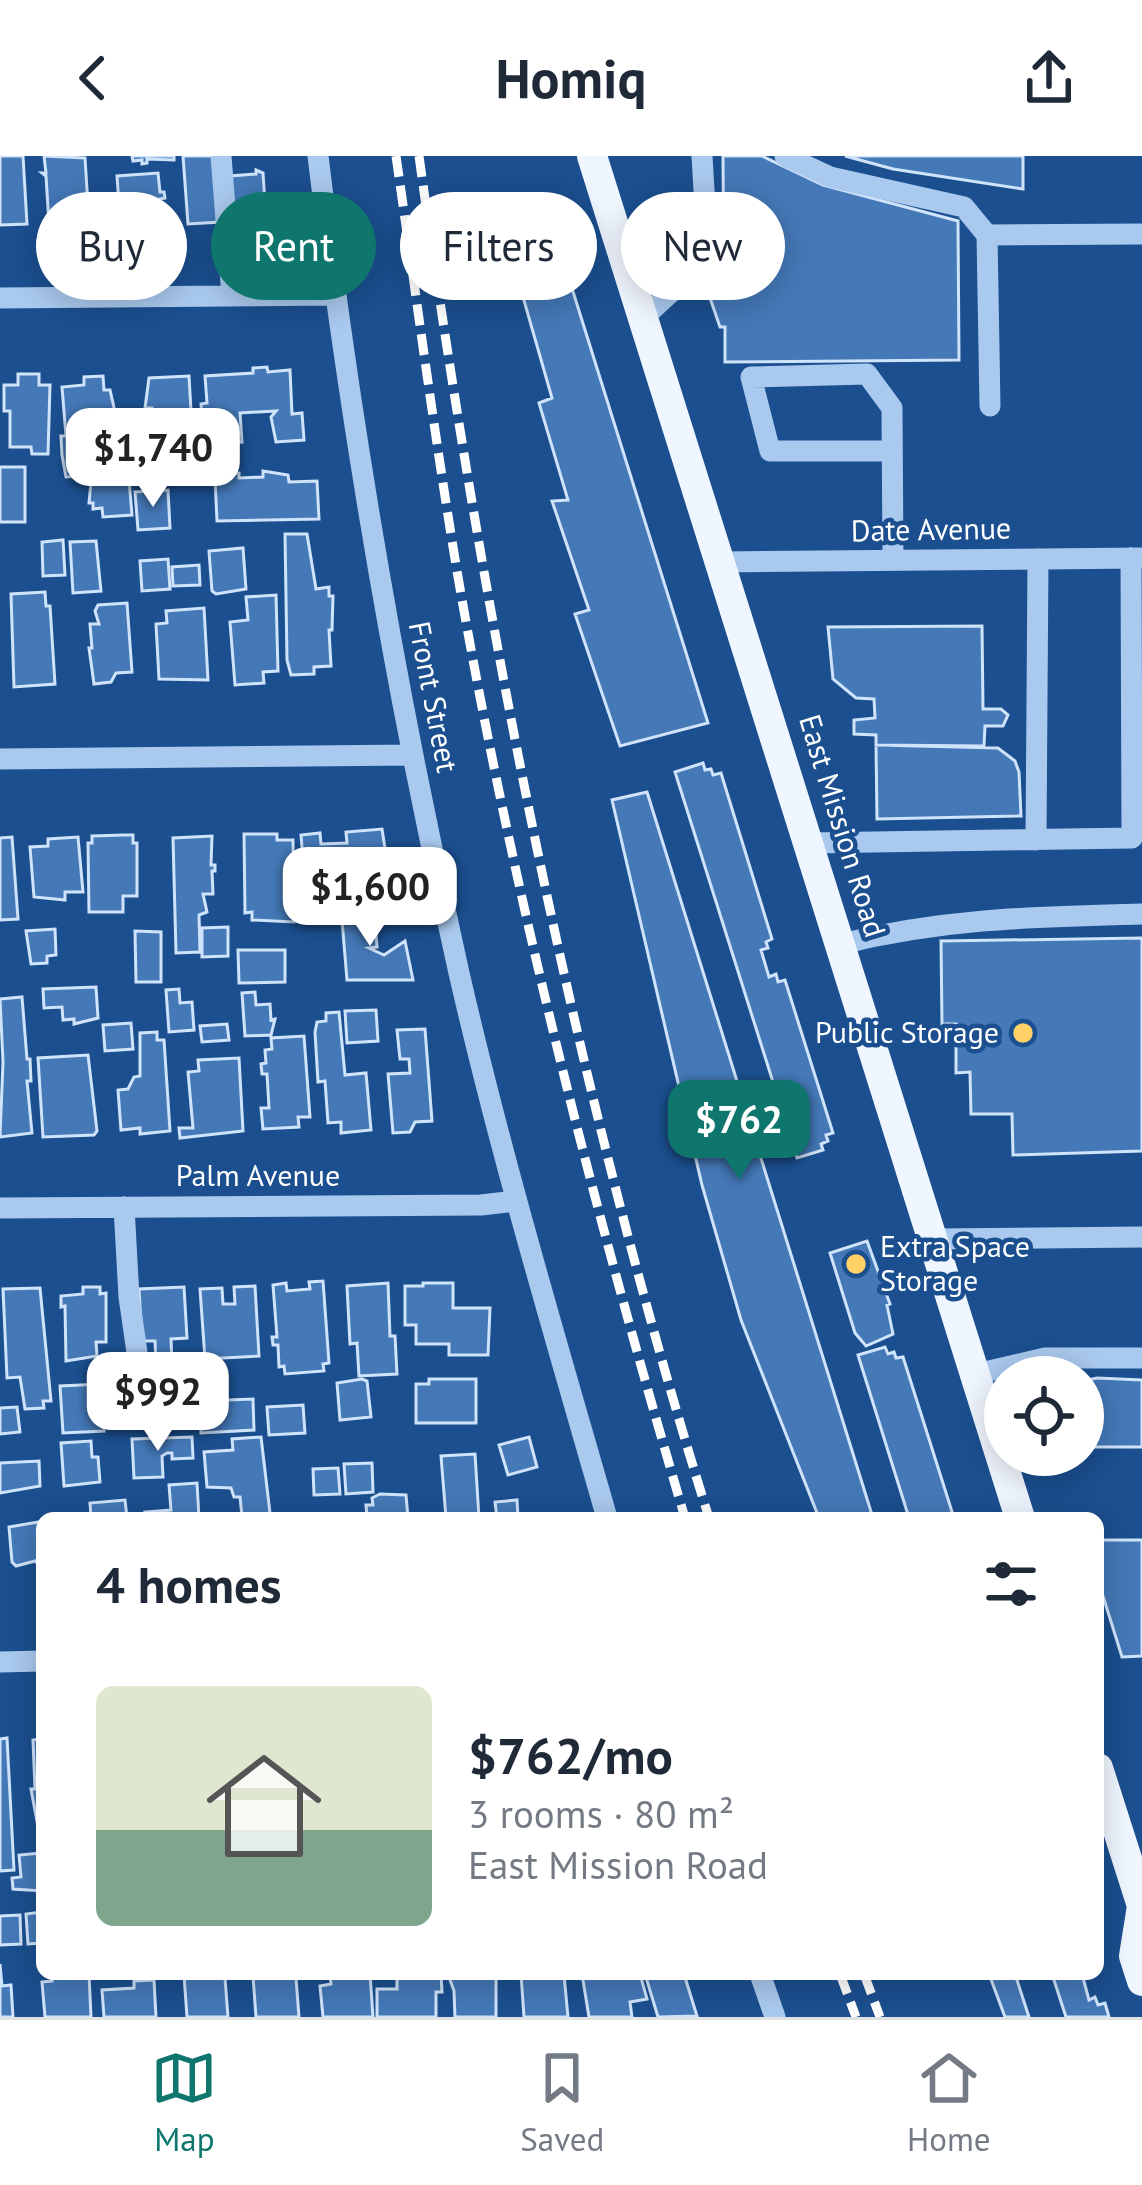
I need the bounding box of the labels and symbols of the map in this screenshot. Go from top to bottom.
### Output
pin: $1,740 [55,408,251,510]
street label: Date Avenue [850,508,1011,549]
street label: Front Street [401,618,468,776]
street label: East Mission Road [791,709,896,942]
pin: $1,600 [272,847,468,949]
place label: Public Storage [815,1012,999,1051]
marker: Public Storage [1010,1020,1036,1046]
pin: $762 [668,1080,810,1182]
street label: Palm Avenue [176,1155,340,1194]
place label: Extra Space Storage [880,1226,1030,1299]
marker: Extra Space Storage [843,1251,869,1277]
pin: $992 [87,1352,229,1454]

